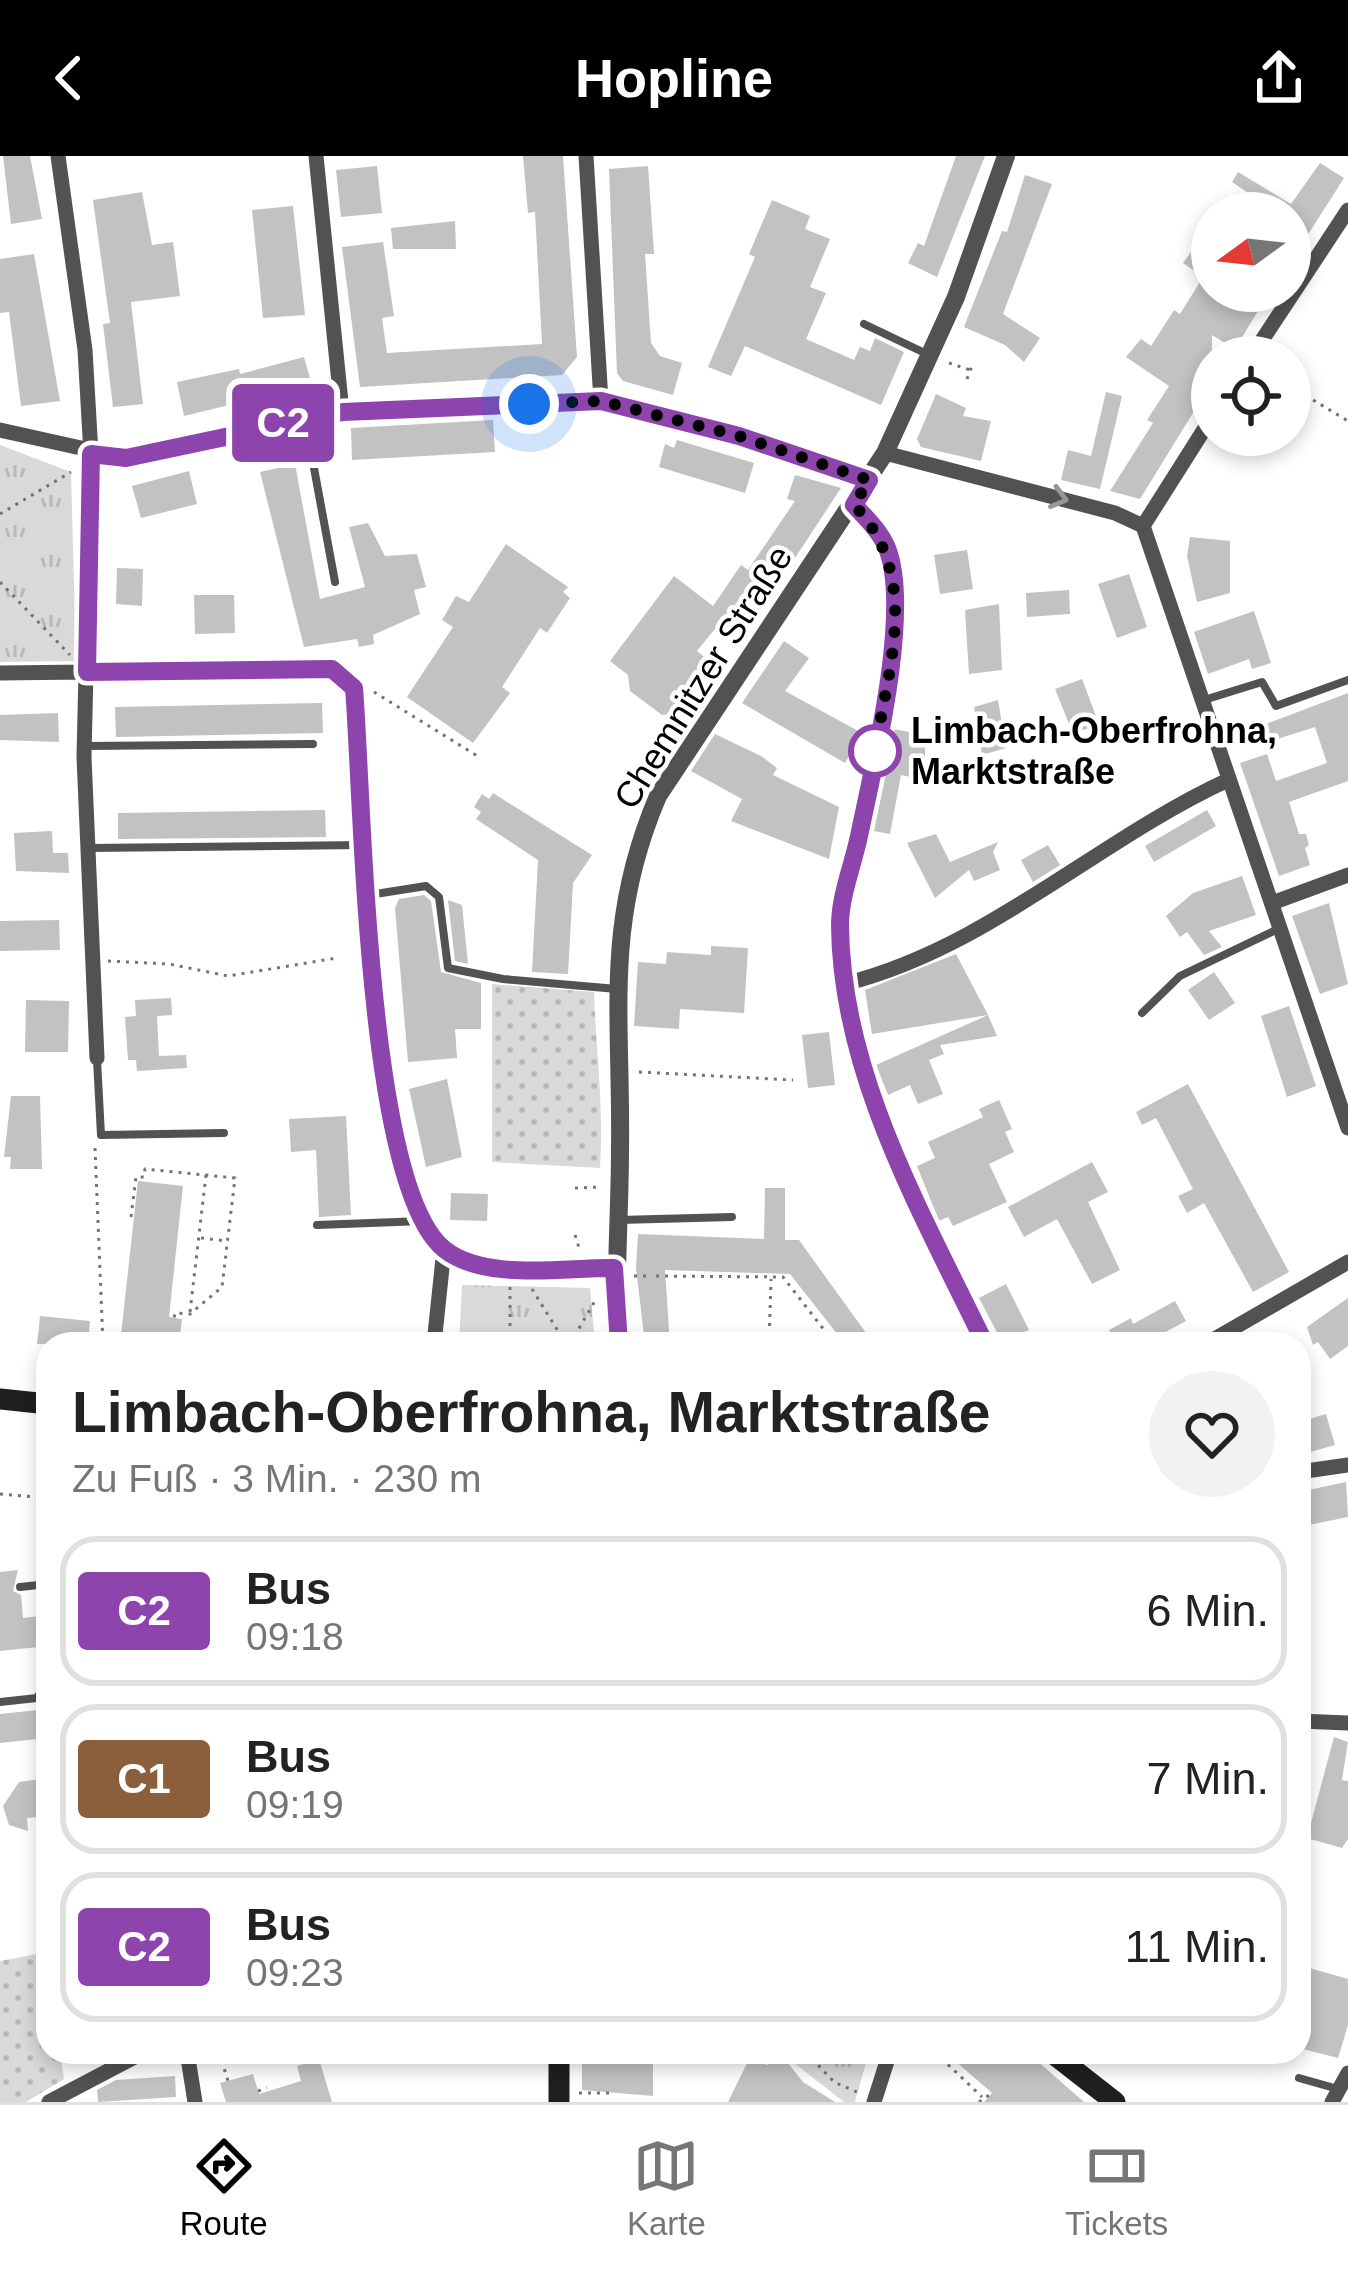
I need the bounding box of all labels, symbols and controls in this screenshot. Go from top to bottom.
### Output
icon: back [36,45,102,111]
icon: share [1246,45,1312,111]
text: Hopline [575,48,773,108]
north arrow [1191,192,1311,312]
map controls [1191,192,1311,456]
button: locate [1191,336,1311,456]
your location [499,374,559,434]
line badge: C2 [229,384,337,462]
text: C2 [256,399,310,446]
one-way arrow [1048,483,1069,508]
street label: Chemnitzer Straße [606,538,800,816]
place label: Limbach-Oberfrohna, Marktstraße [911,710,1277,792]
marker: Limbach-Oberfrohna, Marktstraße [850,726,900,776]
button: heart [1149,1371,1275,1497]
text: Limbach-Oberfrohna, Marktstraße [72,1380,991,1444]
text: Zu Fuß · 3 Min. · 230 m [72,1457,482,1500]
text: Bus [246,1563,331,1614]
text: 6 Min. [1146,1585,1269,1636]
text: C2 [117,1587,171,1634]
text: 09:18 [246,1615,344,1658]
text: Bus [246,1731,331,1782]
text: 7 Min. [1146,1753,1269,1804]
text: C1 [117,1755,171,1802]
text: 09:19 [246,1783,344,1826]
text: Bus [246,1899,331,1950]
text: 11 Min. [1125,1921,1269,1972]
text: C2 [117,1923,171,1970]
text: 09:23 [246,1951,344,1994]
tab: Route [180,2133,268,2243]
tab: Karte [627,2133,706,2243]
tab: Tickets [1065,2133,1168,2243]

